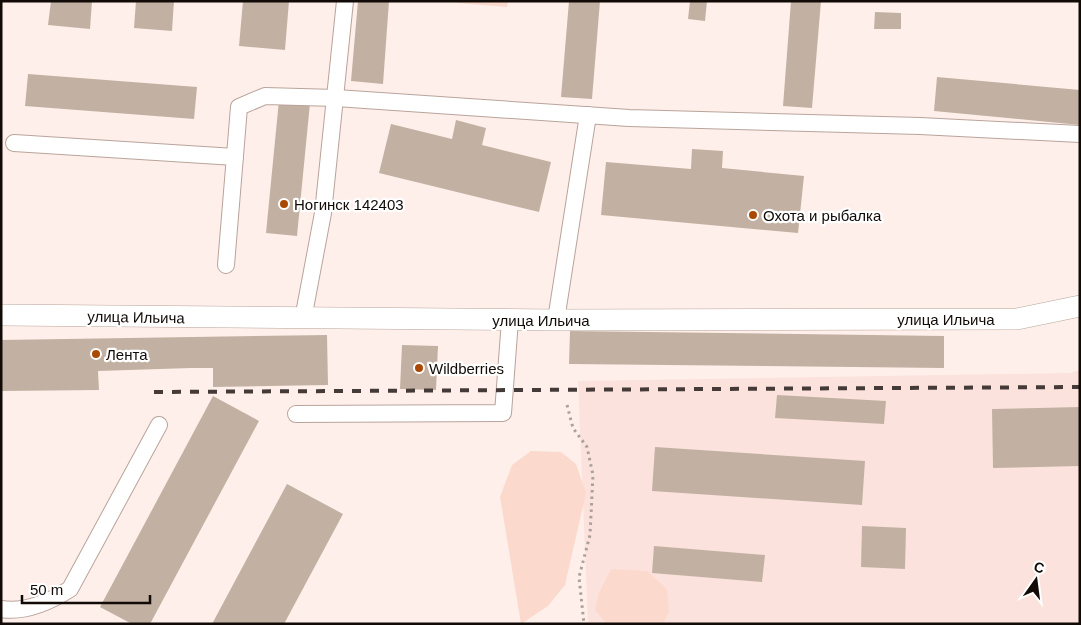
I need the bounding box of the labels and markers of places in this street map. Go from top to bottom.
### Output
place label: Ногинск 142403 [294,196,404,213]
marker: Ногинск 142403 [278,198,290,210]
place label: Охота и рыбалка [763,207,882,224]
marker: Охота и рыбалка [747,209,759,221]
place label: Лента [106,346,148,363]
marker: Лента [90,348,102,360]
place label: Wildberries [429,360,504,377]
marker: Wildberries [413,362,425,374]

